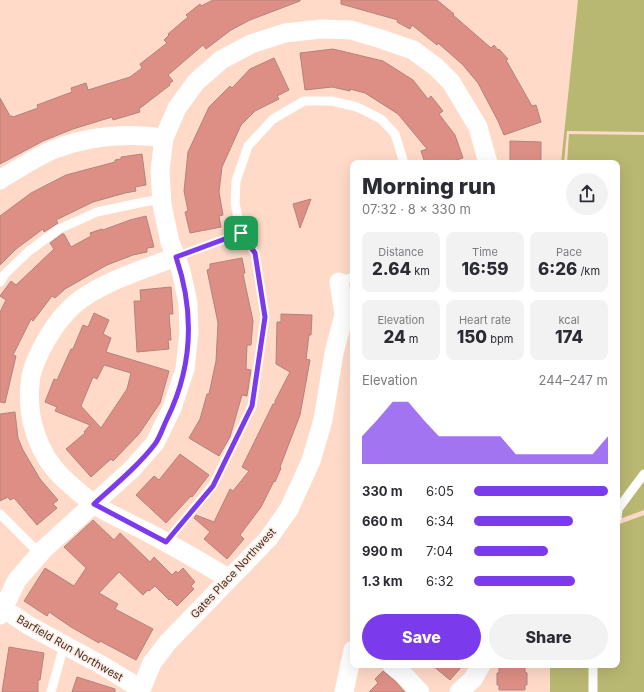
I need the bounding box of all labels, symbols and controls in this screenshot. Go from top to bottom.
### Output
text: Morning run [362,173,496,199]
button: share [566,173,608,215]
text: 07:32 · 8 × 330 m [362,201,471,217]
pin [224,216,258,250]
icon: arrive [230,222,252,244]
text: Distance [378,245,424,259]
text: Time [472,245,498,259]
text: Pace [556,245,582,259]
text: 2.64 [372,259,411,279]
text: 16:59 [461,259,509,279]
text: 6:26 [538,259,577,279]
text: km [411,264,430,278]
text: /km [577,264,600,278]
text: Elevation [377,313,425,327]
text: Heart rate [459,313,511,327]
text: kcal [558,313,580,327]
text: 24 [383,327,406,347]
text: 150 [457,327,487,347]
text: 174 [555,327,583,347]
text: m [406,332,419,346]
text: bpm [487,332,513,346]
text: Elevation [362,372,418,388]
text: 244–247 m [538,372,608,388]
text: 330 m [362,483,403,499]
text: 6:05 [426,483,454,499]
text: 660 m [362,513,403,529]
text: 6:34 [426,513,454,529]
street label: Gates Place Northwest [187,525,279,621]
text: 990 m [362,543,403,559]
text: 7:04 [426,543,453,559]
text: 1.3 km [362,573,403,589]
text: 6:32 [426,573,454,589]
street label: Barfield Run Northwest [14,612,126,684]
button: Save [362,614,481,660]
button: Share [489,614,608,660]

